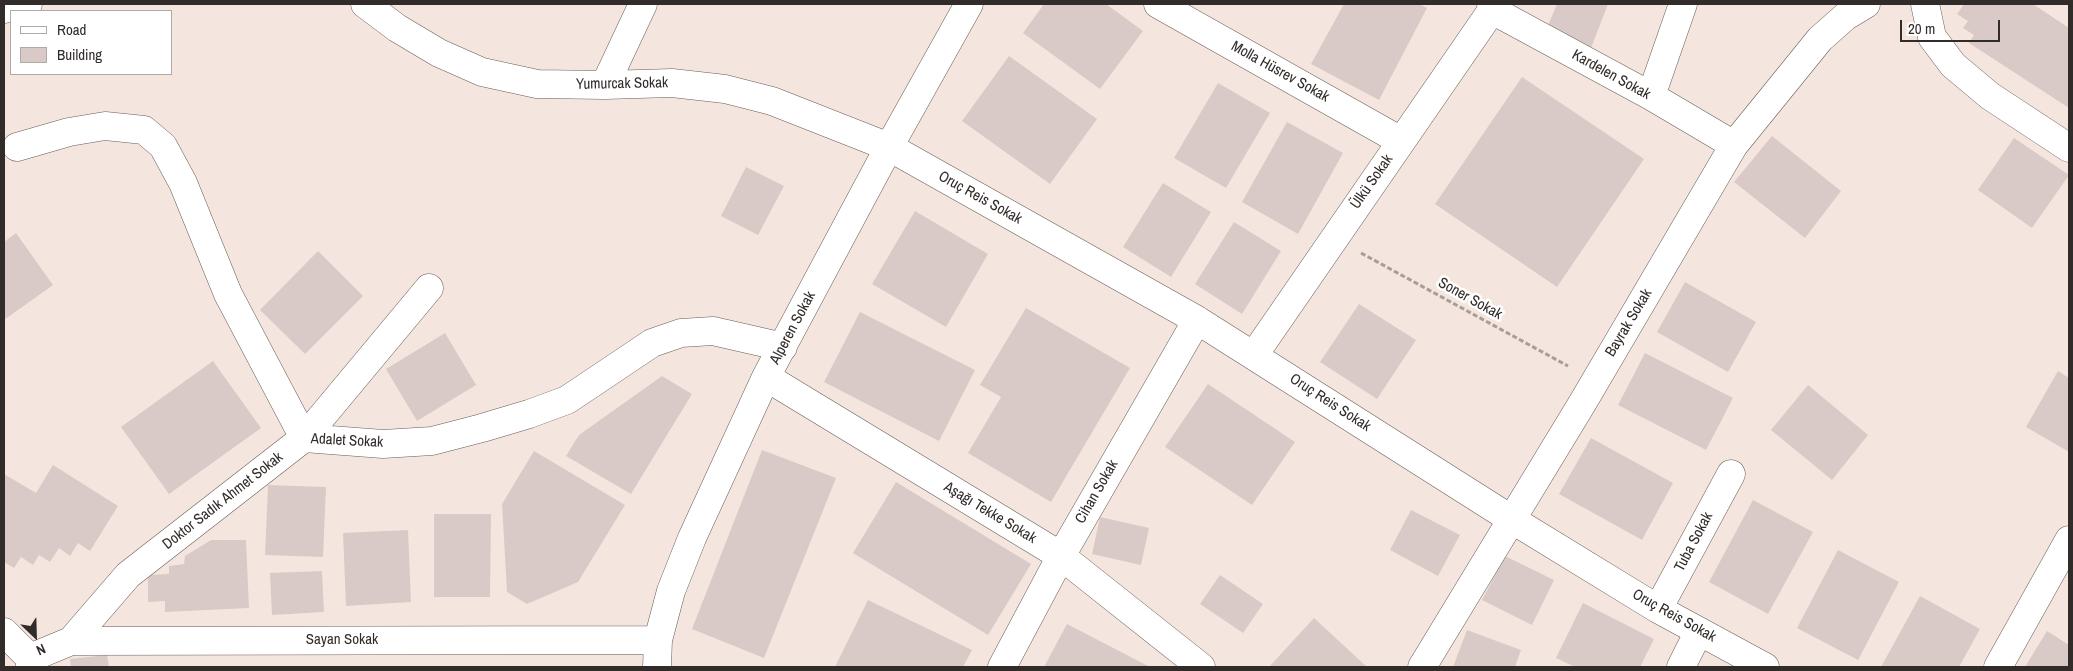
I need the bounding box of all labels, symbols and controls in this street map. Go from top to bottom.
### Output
legend [10,10,172,75]
scale bar [1903,10,2003,42]
text: 20 m [1908,18,1935,39]
text: Road [57,19,86,40]
street label: Molla Hüsrev Sokak [1228,38,1332,106]
text: Building [57,44,102,65]
street label: Kardelen Sokak [1569,46,1653,104]
street label: Yumurcak Sokak [576,74,668,94]
street label: Ülkü Sokak [1347,151,1397,213]
street label: Oruç Reis Sokak [935,168,1025,228]
street label: Soner Sokak [1435,274,1505,324]
street label: Bayrak Sokak [1602,286,1656,360]
street label: Alperen Sokak [766,288,820,368]
street label: Oruç Reis Sokak [1286,370,1374,436]
street label: Adalet Sokak [310,430,384,452]
street label: Doktor Sadık Ahmet Sokak [159,448,287,554]
street label: Cihan Sokak [1072,457,1122,527]
street label: Aşağı Tekke Sokak [941,478,1039,548]
street label: Tuba Sokak [1671,509,1717,575]
street label: Oruç Reis Sokak [1629,586,1719,646]
north arrow [10,611,60,661]
street label: Sayan Sokak [306,631,378,649]
text: N [34,640,49,660]

